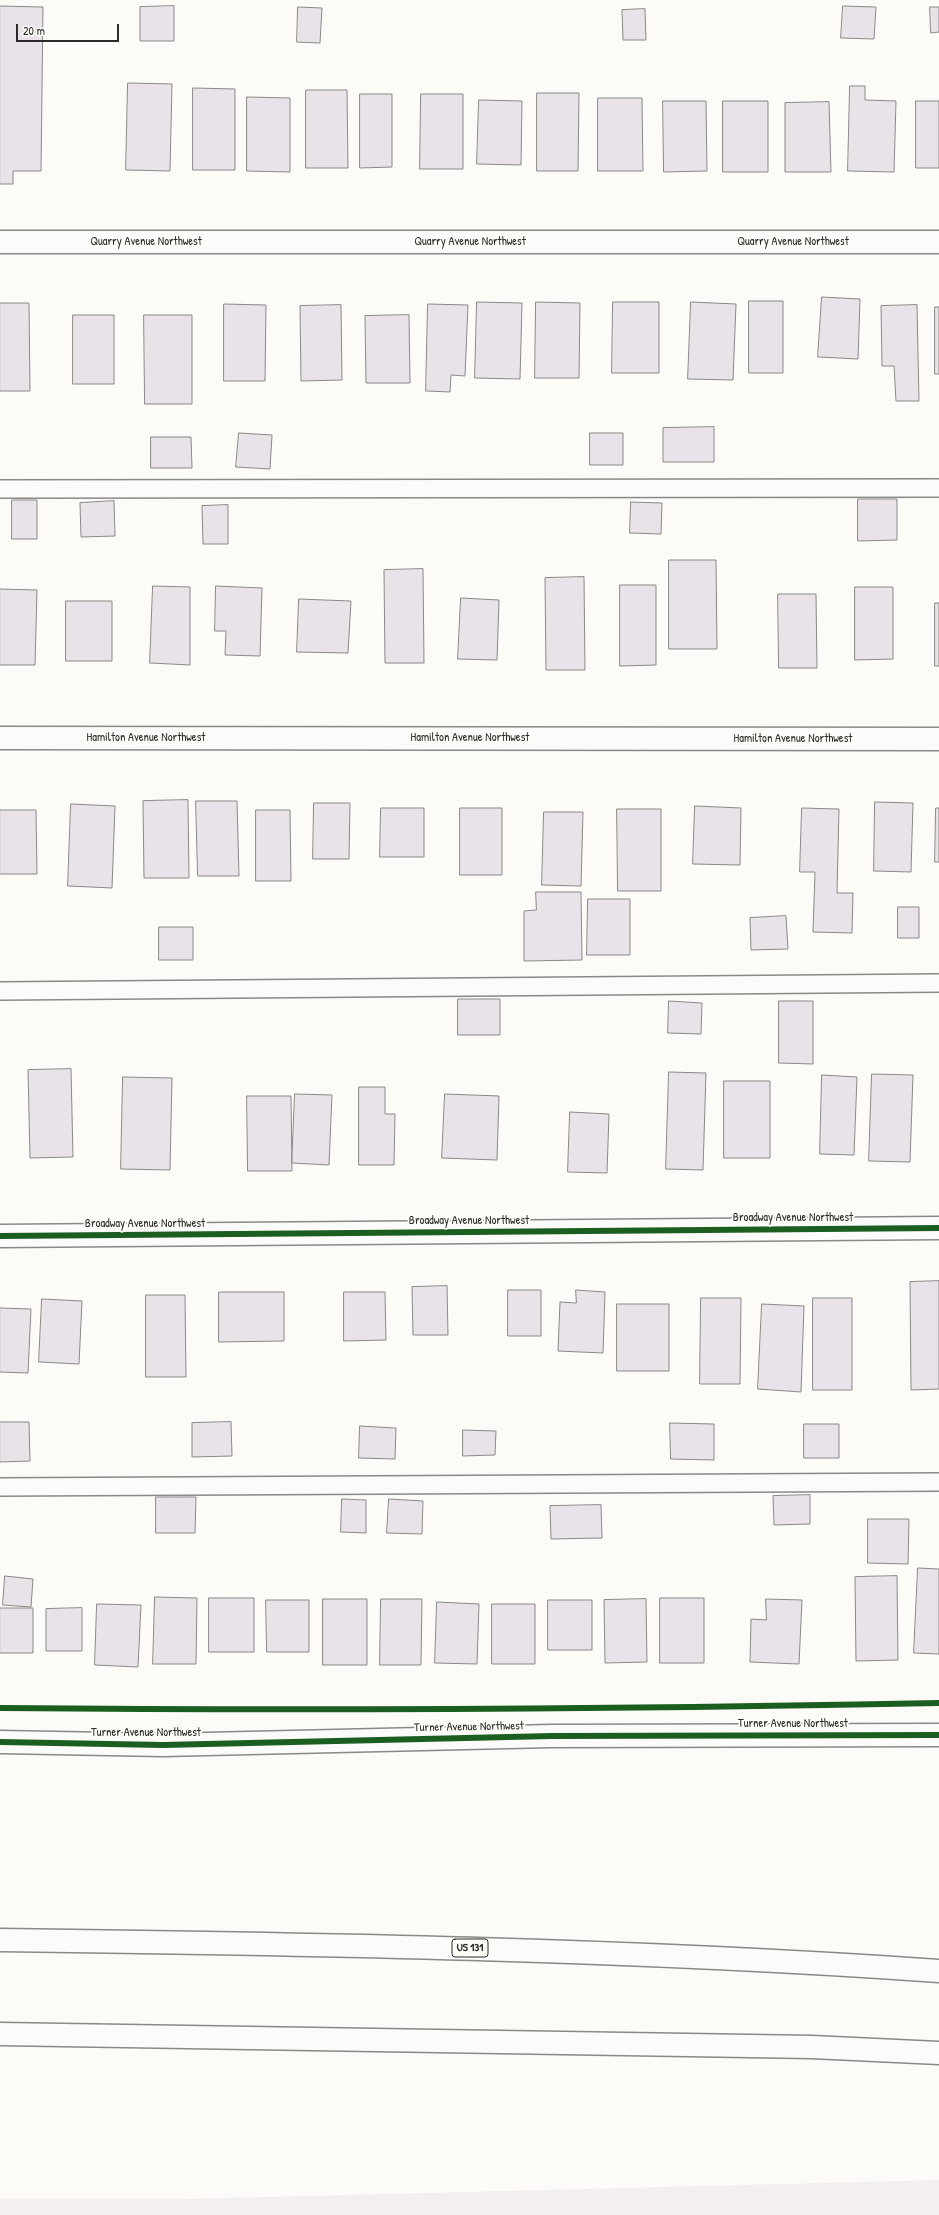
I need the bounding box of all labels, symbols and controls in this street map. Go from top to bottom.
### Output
scale bar [18,16,121,42]
text: 20 m [23,22,45,39]
street label: Quarry Avenue Northwest [90,235,202,249]
street label: Quarry Avenue Northwest [414,235,526,249]
street label: Quarry Avenue Northwest [737,235,849,249]
street label: Hamilton Avenue Northwest [87,731,205,745]
street label: Hamilton Avenue Northwest [411,731,529,745]
street label: Hamilton Avenue Northwest [734,732,852,746]
street label: Broadway Avenue Northwest [733,1211,853,1225]
street label: Broadway Avenue Northwest [409,1214,529,1228]
street label: Broadway Avenue Northwest [85,1217,205,1231]
street label: Turner Avenue Northwest [738,1717,848,1731]
street label: Turner Avenue Northwest [414,1719,524,1735]
street label: Turner Avenue Northwest [91,1726,201,1740]
road number: US 131 [452,1939,488,1957]

